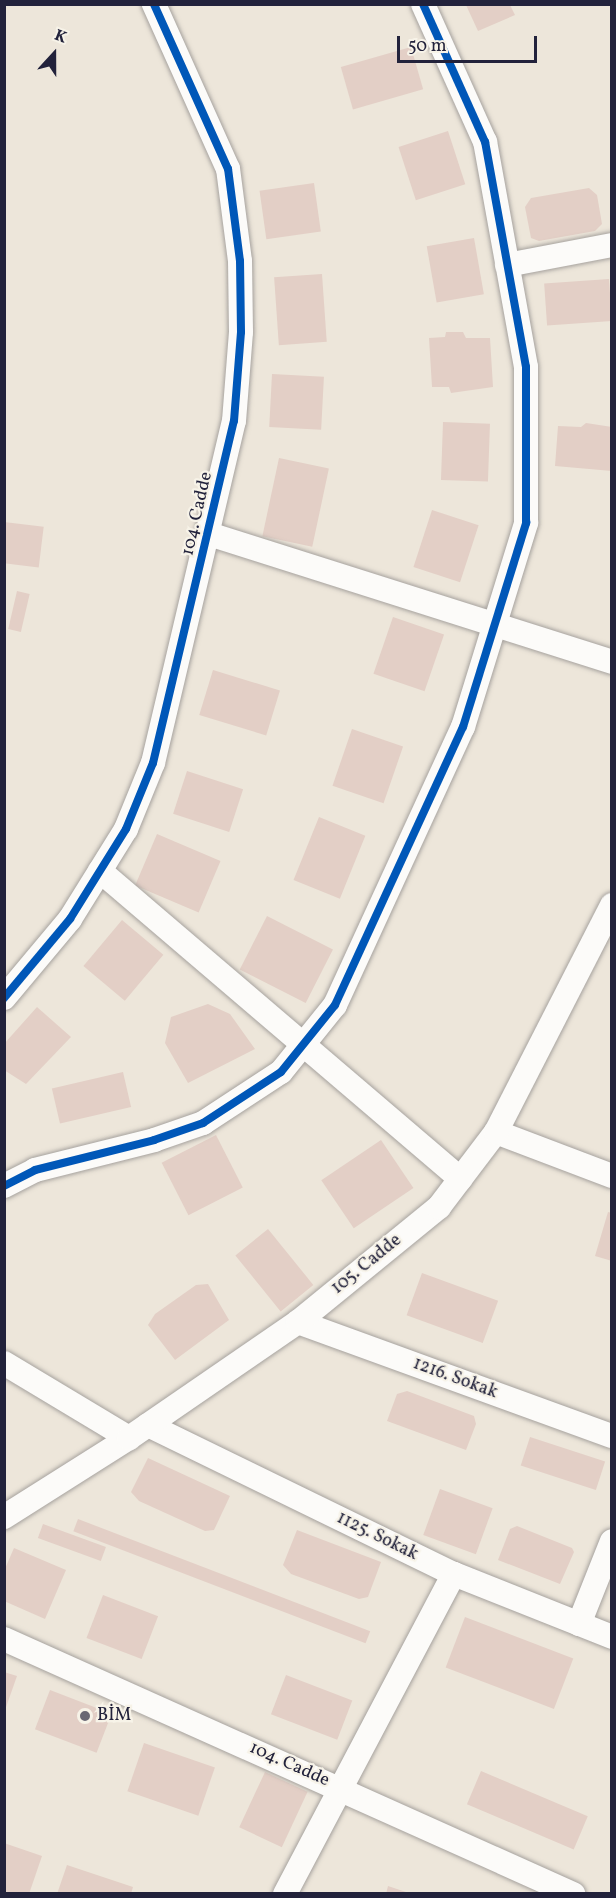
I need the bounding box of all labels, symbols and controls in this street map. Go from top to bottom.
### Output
north arrow [24,24,84,84]
scale bar [400,24,540,62]
text: K [51,25,70,50]
text: 50 m [408,34,447,59]
street label: 104. Cadde [178,470,218,558]
street label: 105. Cadde [328,1230,406,1300]
street label: 1216. Sokak [410,1354,500,1404]
street label: 1125. Sokak [333,1508,421,1566]
place label: BİM [97,1705,131,1727]
marker: BİM [78,1709,92,1723]
street label: 104. Cadde [246,1738,332,1792]

